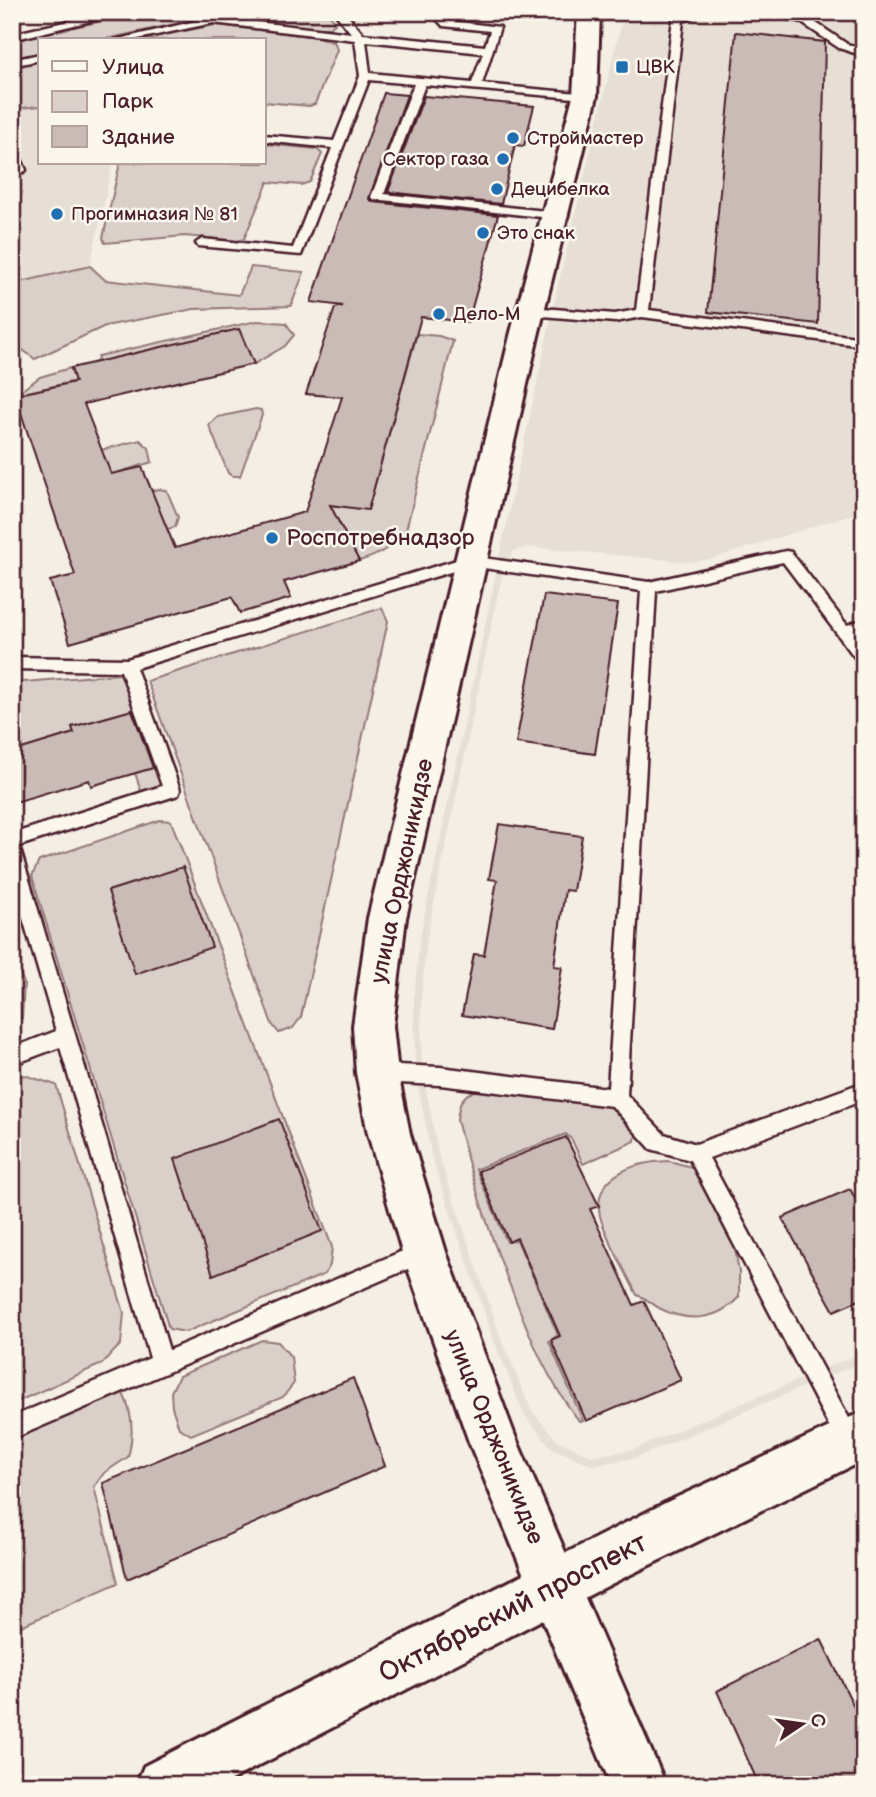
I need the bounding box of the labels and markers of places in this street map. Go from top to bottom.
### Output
place label: ЦВК [636,56,676,79]
marker: ЦВК [614,59,630,75]
place label: Строймастер [527,127,644,150]
marker: Строймастер [505,130,521,146]
place label: Сектор газа [383,148,489,171]
marker: Сектор газа [495,151,511,167]
place label: Децибелка [511,178,610,201]
marker: Децибелка [489,181,505,197]
place label: Прогимназия № 81 [71,203,238,226]
marker: Прогимназия № 81 [49,206,65,222]
place label: Это снак [497,222,575,245]
marker: Это снак [475,225,491,241]
place label: Дело-М [453,303,521,326]
marker: Дело-М [431,306,447,322]
place label: Роспотребнадзор [286,524,474,552]
marker: Роспотребнадзор [264,530,280,546]

